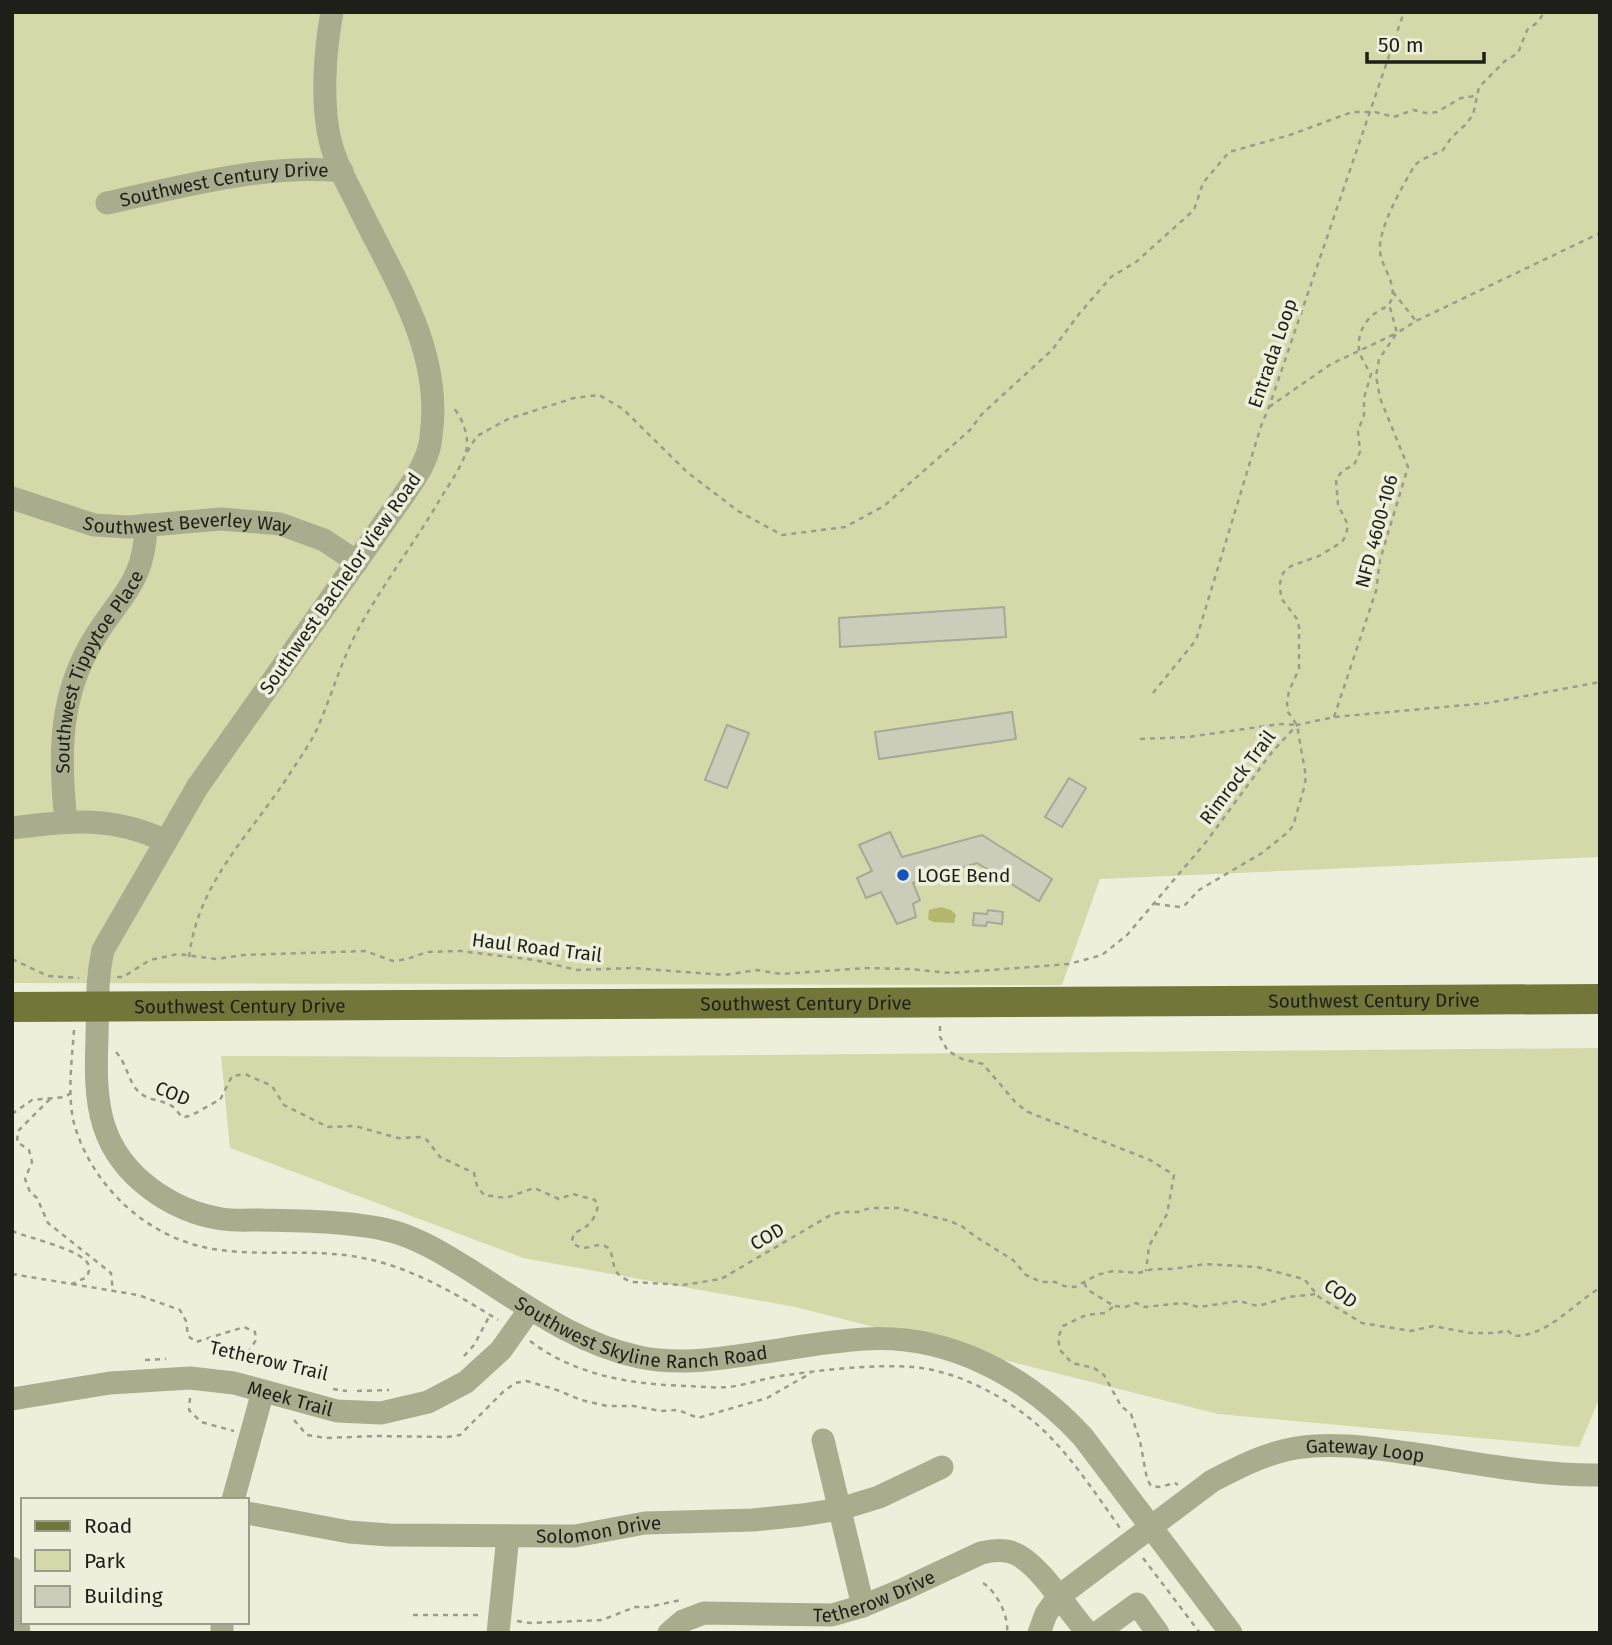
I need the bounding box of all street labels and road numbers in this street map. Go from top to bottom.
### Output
street label: Southwest Century Drive [117,158,329,212]
street label: Entrada Loop [1243,295,1302,411]
street label: Southwest Bachelor View Road [255,468,426,699]
street label: NFD 4600-106 [1350,472,1403,590]
street label: Southwest Beverley Way [80,508,295,539]
street label: Southwest Tippytoe Place [51,567,148,774]
street label: Rimrock Trail [1195,725,1281,829]
street label: Haul Road Trail [471,928,604,967]
street label: Southwest Century Drive [1268,989,1480,1013]
street label: Southwest Century Drive [700,991,912,1016]
street label: Southwest Century Drive [134,994,346,1018]
street label: COD [152,1076,194,1111]
street label: COD [746,1218,788,1255]
street label: COD [1320,1274,1362,1313]
street label: Southwest Skyline Ranch Road [511,1291,769,1373]
street label: Tetherow Trail [207,1336,331,1385]
street label: Meek Trail [245,1376,336,1421]
street label: Gateway Loop [1305,1434,1426,1467]
street label: Solomon Drive [536,1512,661,1548]
street label: Tetherow Drive [813,1565,939,1627]

